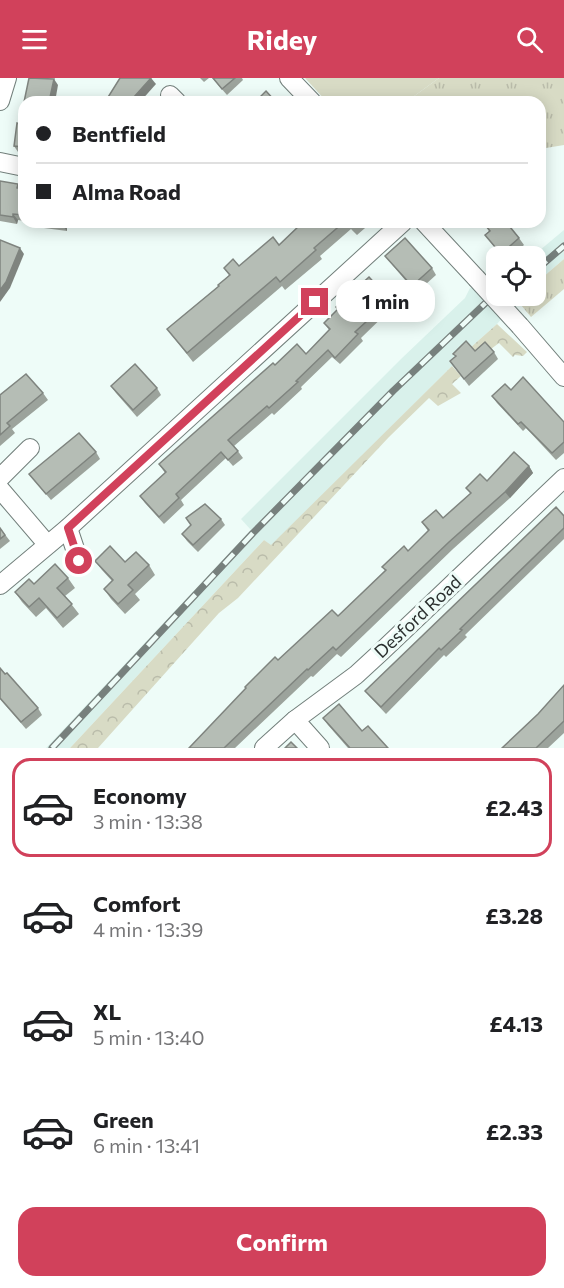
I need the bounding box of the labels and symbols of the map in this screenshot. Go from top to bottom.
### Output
callout: 1 min [336,281,435,323]
route end [301,288,328,315]
route start [65,547,92,574]
street label: Desford Road [369,570,465,662]

